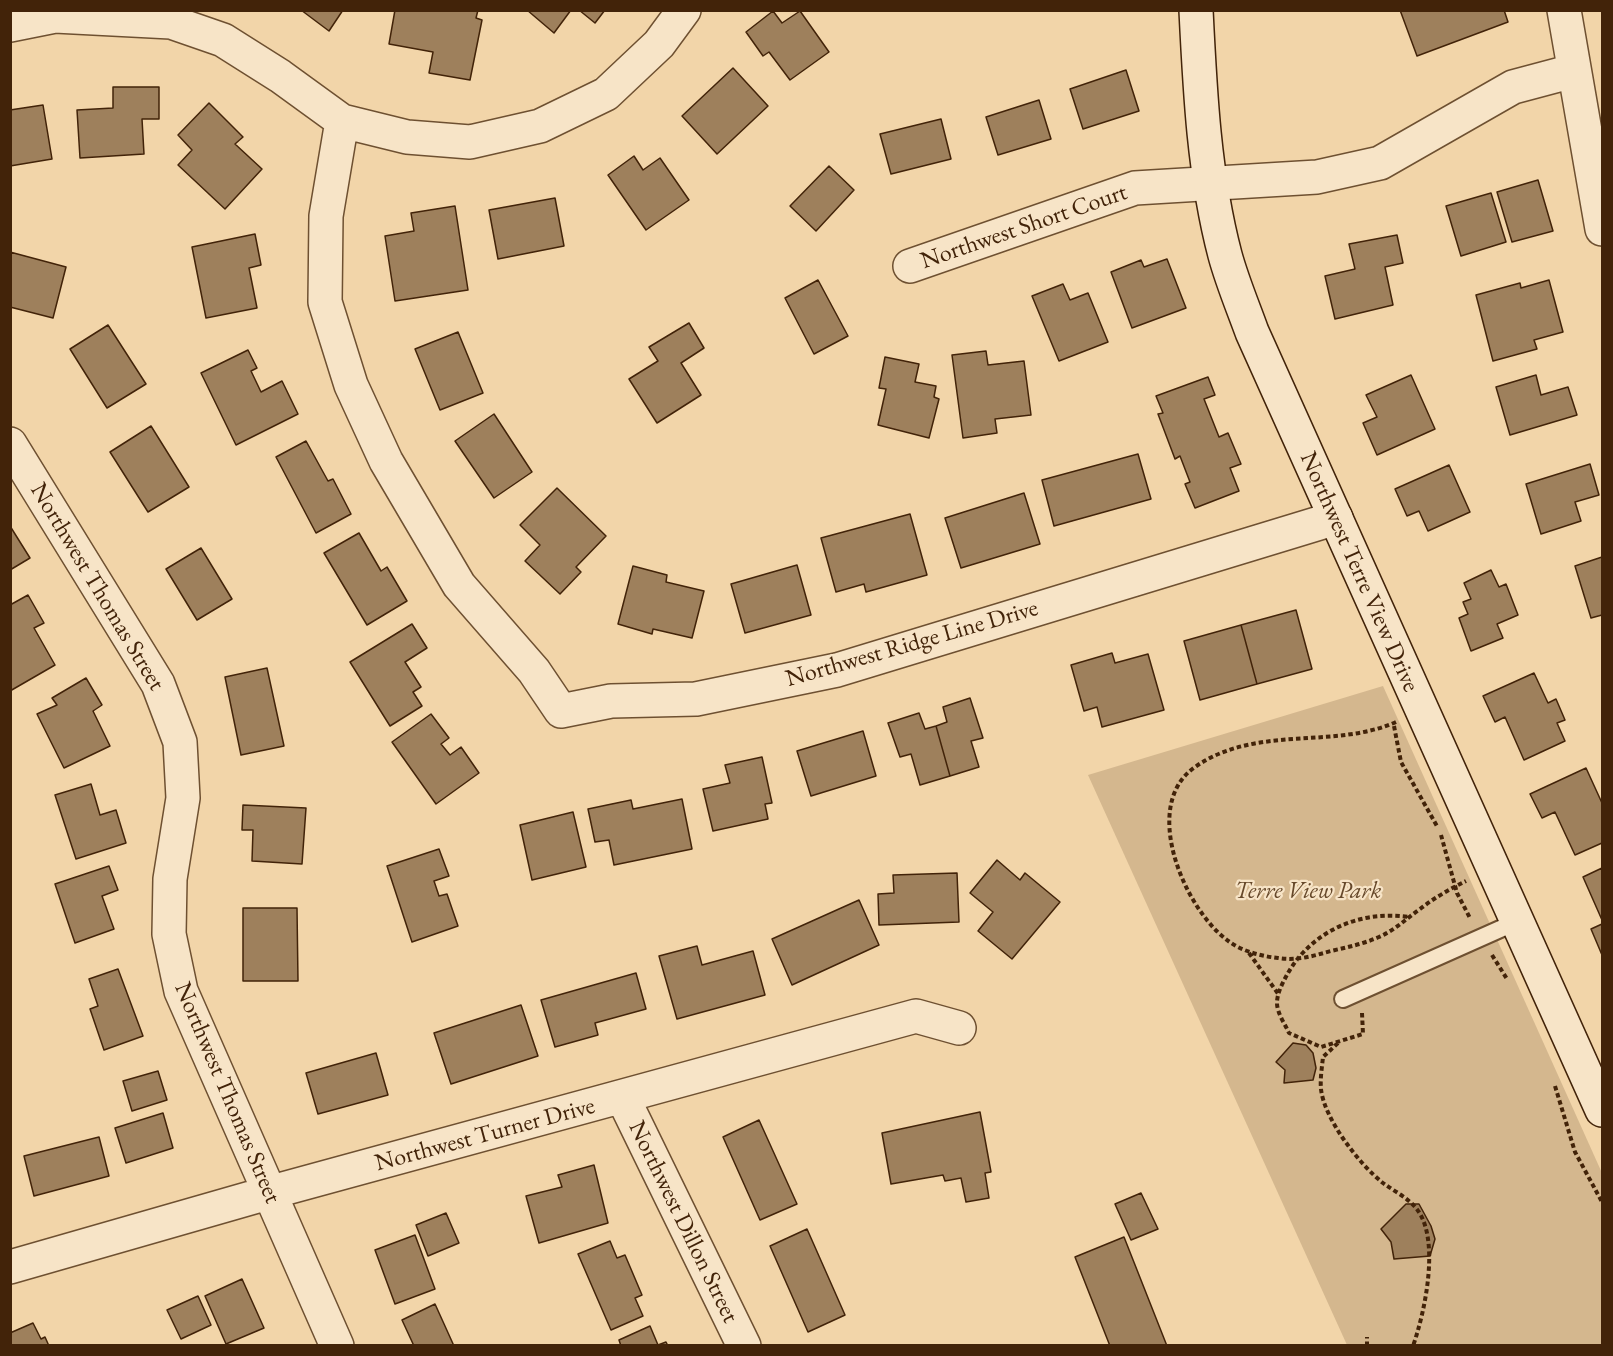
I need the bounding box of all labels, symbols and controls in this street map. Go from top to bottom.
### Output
street label: Northwest Short Court [917,178,1131,276]
street label: Northwest Terre View Drive [1293,447,1425,697]
street label: Northwest Thomas Street [24,478,170,696]
street label: Northwest Ridge Line Drive [782,594,1042,694]
park label: Terre View Park [1235,877,1381,905]
street label: Northwest Thomas Street [167,978,287,1208]
street label: Northwest Turner Drive [372,1092,598,1178]
street label: Northwest Dillon Street [622,1116,744,1328]

